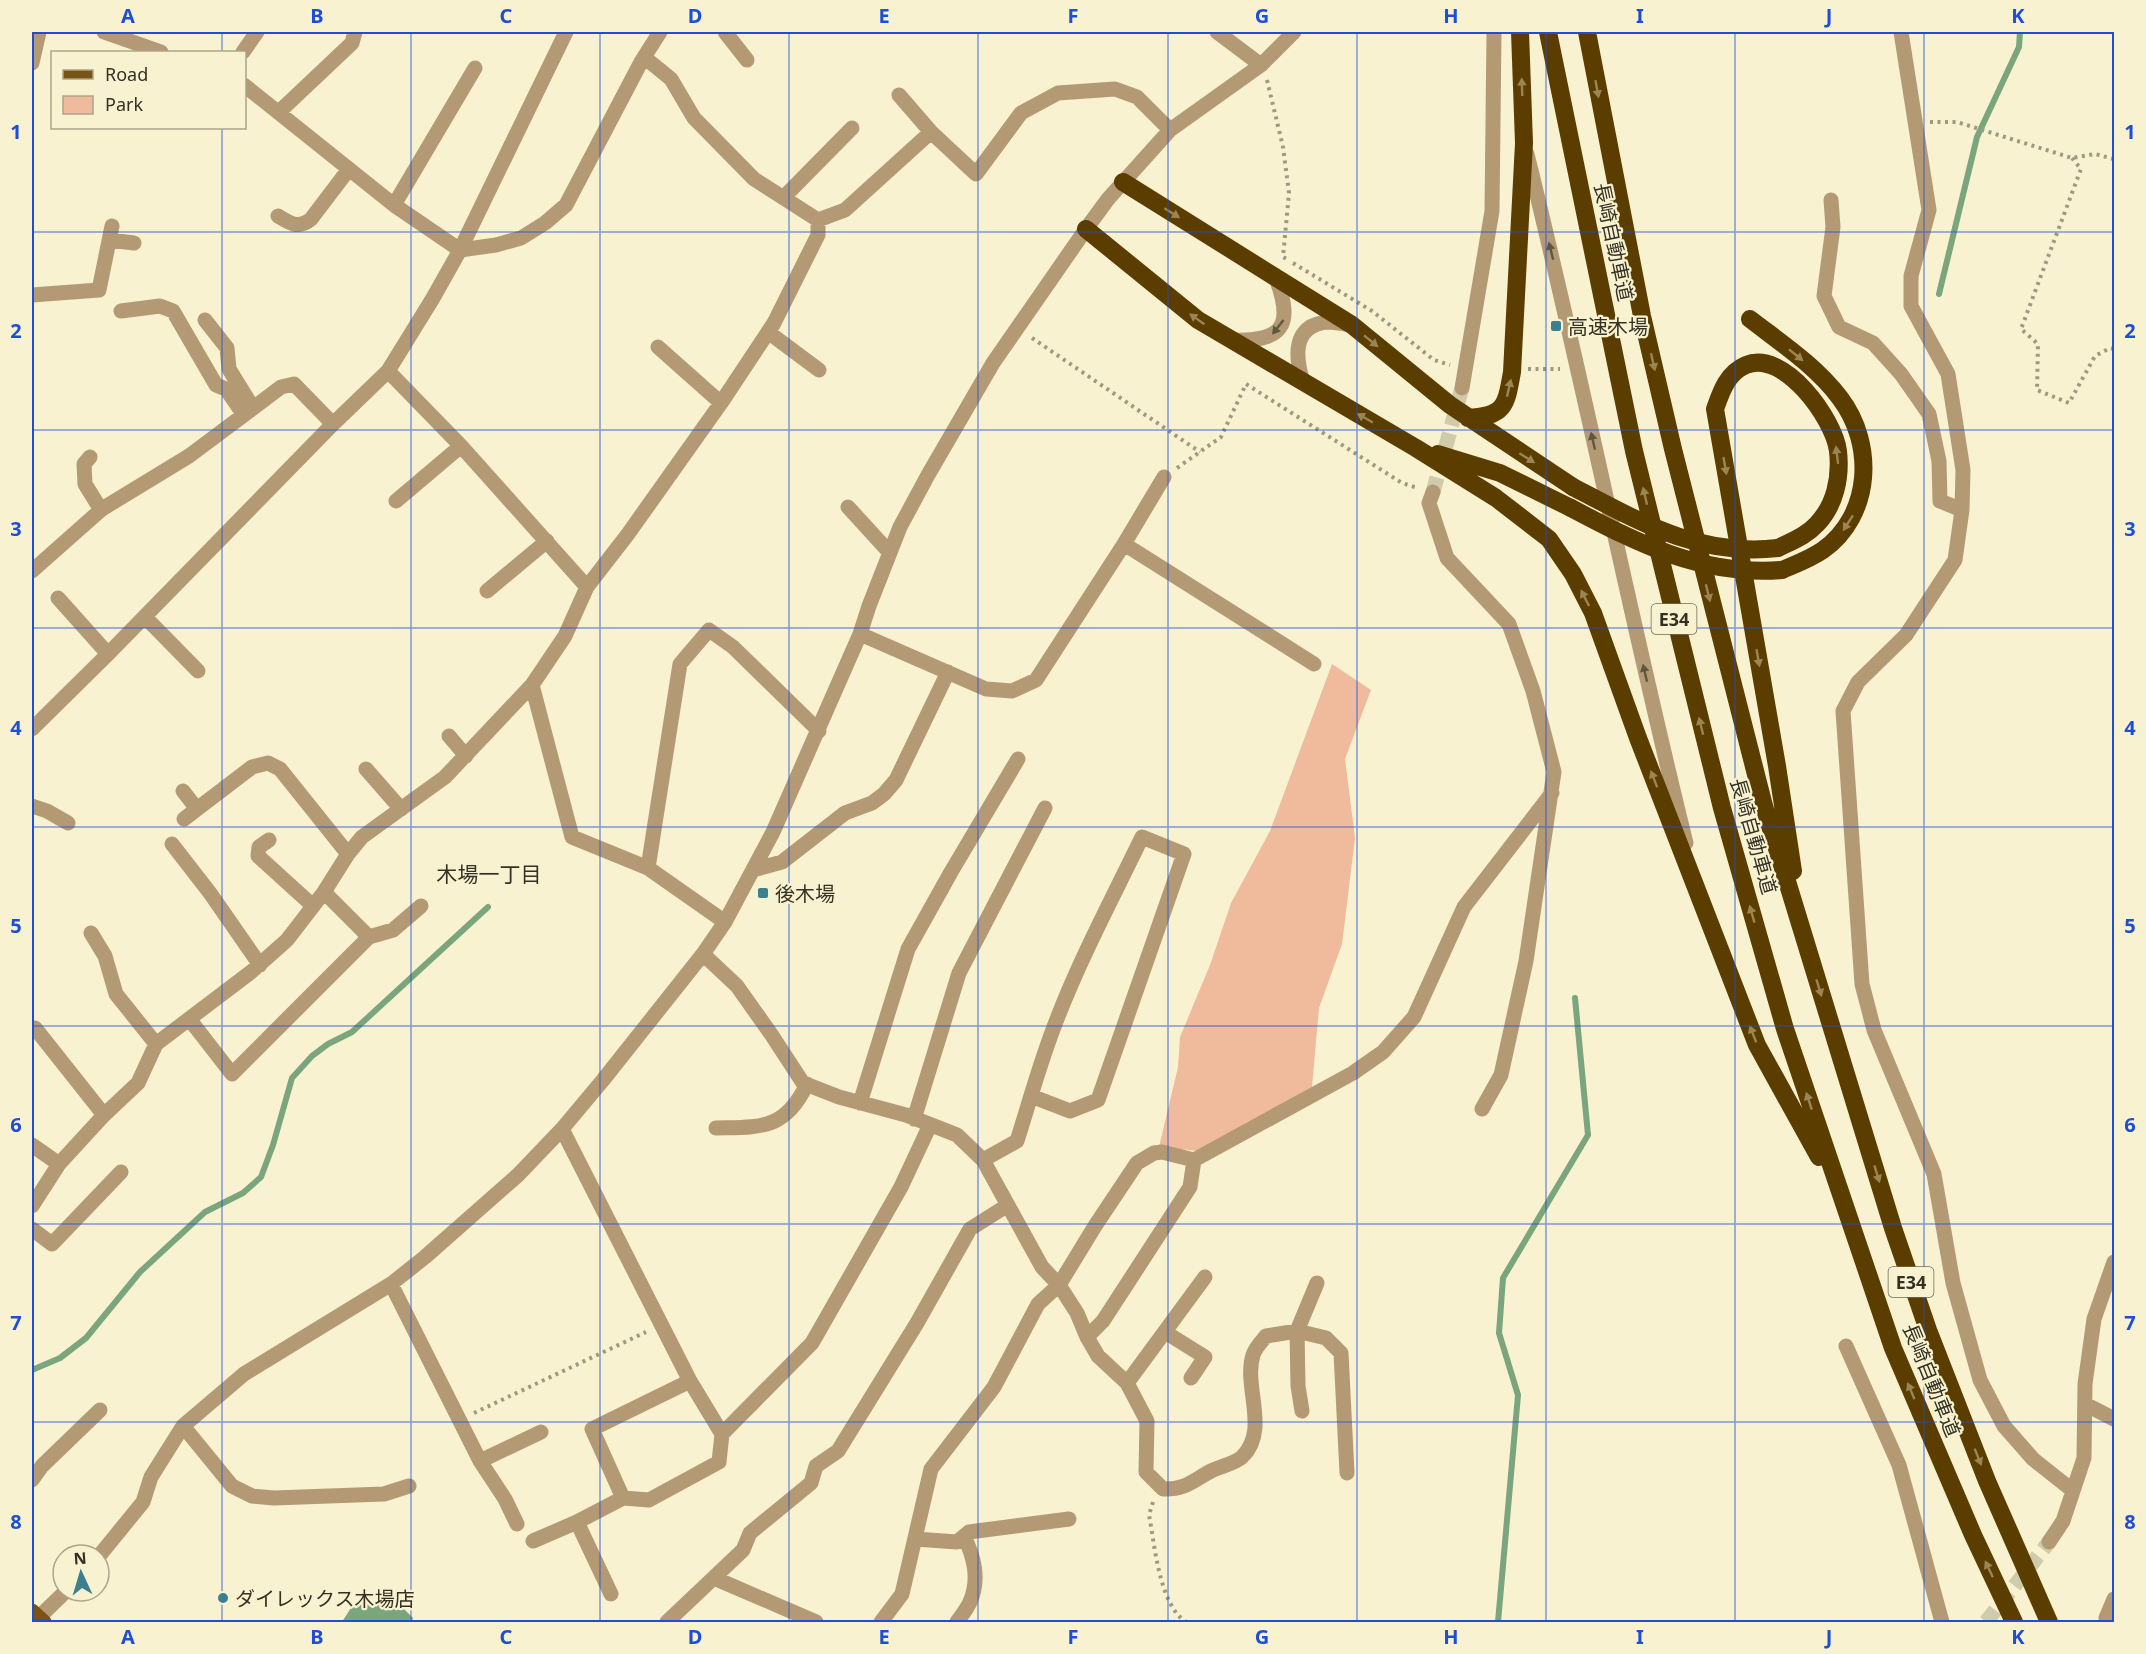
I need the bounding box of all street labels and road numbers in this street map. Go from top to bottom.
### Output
street label: 長崎自動車道 [1588,181,1640,303]
road number: E34 [1652,604,1696,634]
street label: 長崎自動車道 [1724,775,1784,897]
road number: E34 [1888,1267,1934,1297]
street label: 長崎自動車道 [1897,1319,1967,1441]

